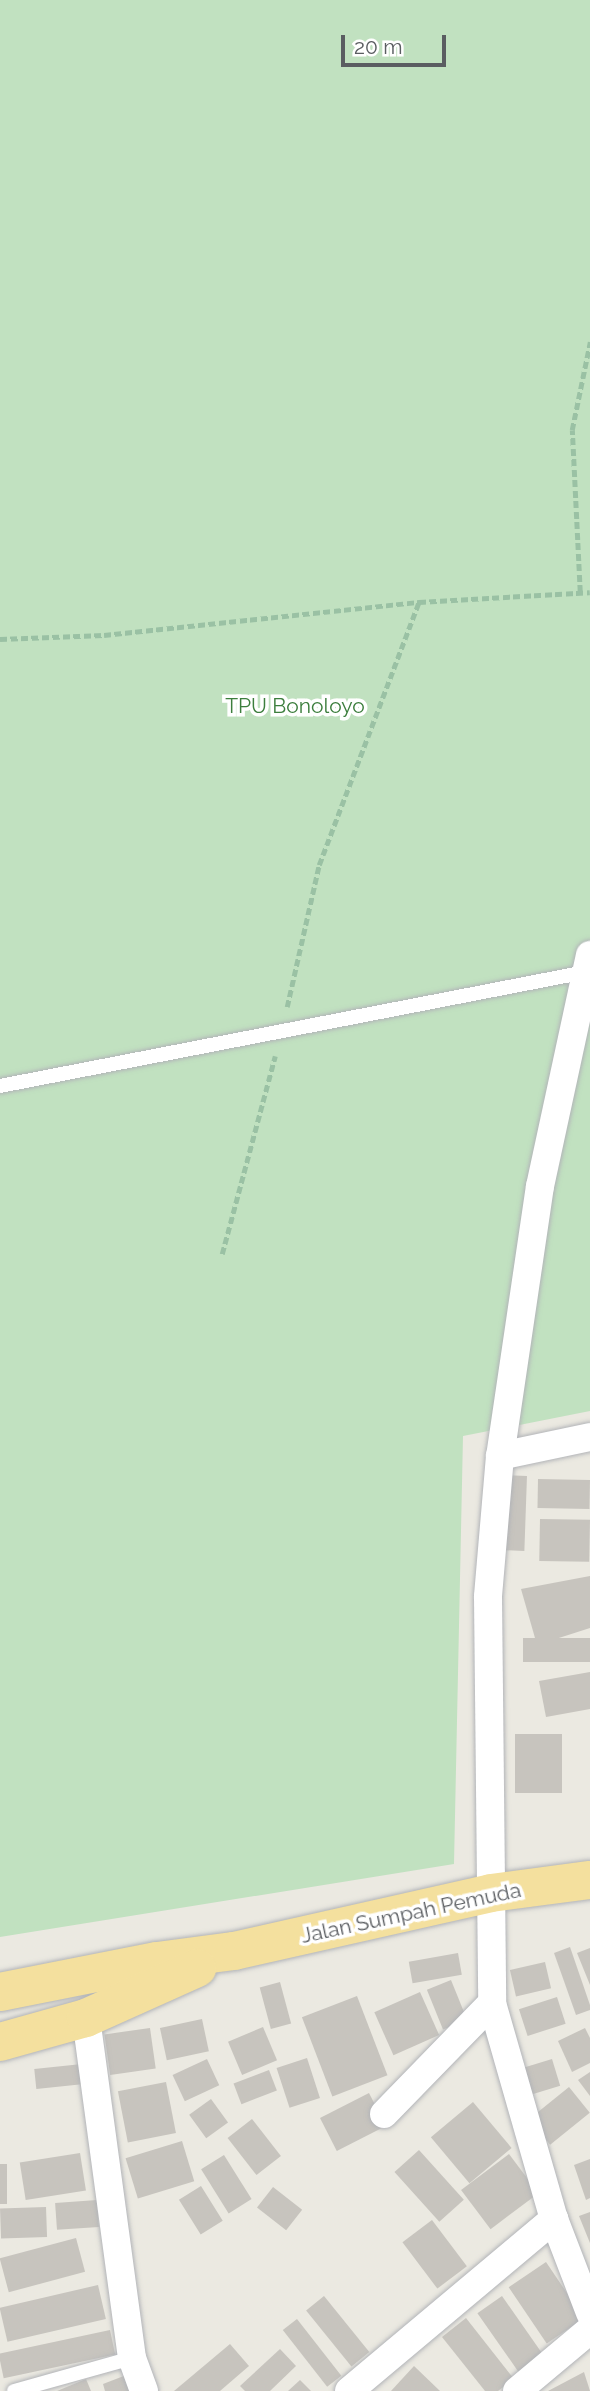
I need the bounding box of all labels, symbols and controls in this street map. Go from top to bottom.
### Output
scale bar [345,21,450,65]
text: 20 m [354,34,402,59]
park label: TPU Bonoloyo [225,693,365,719]
street label: Jalan Sumpah Pemuda [299,1877,523,1949]

